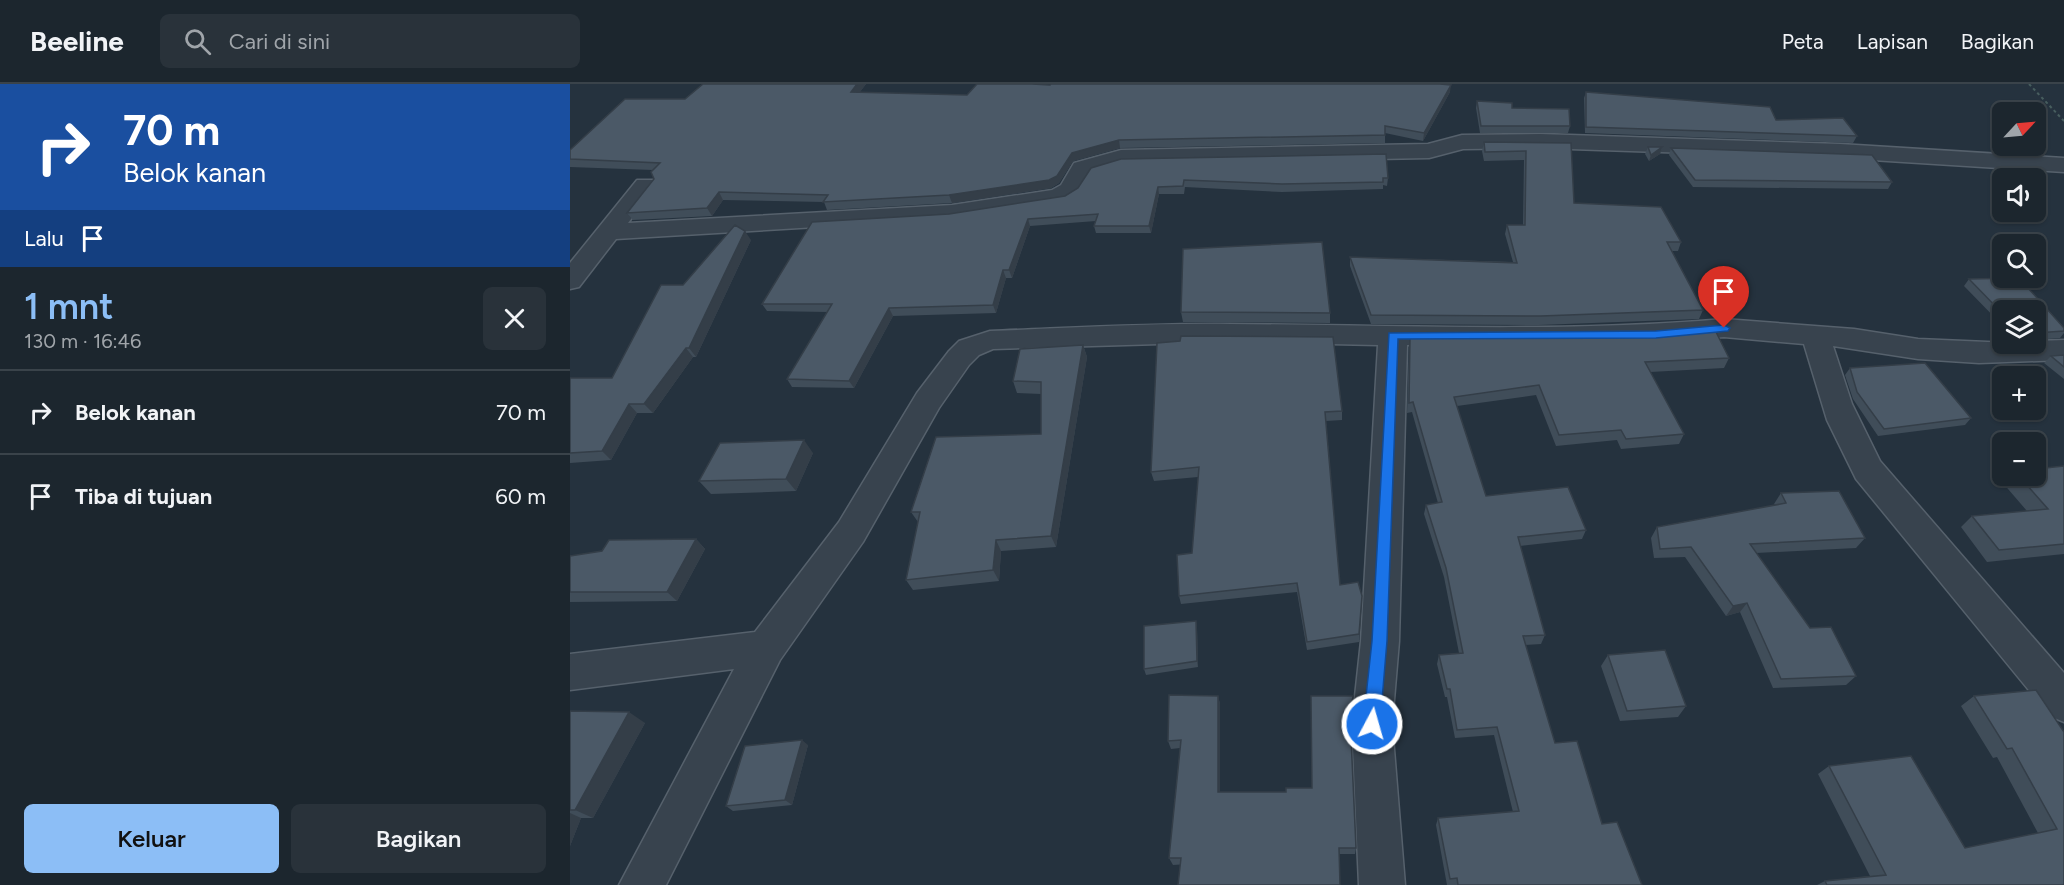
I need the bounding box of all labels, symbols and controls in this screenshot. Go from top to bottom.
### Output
search box [160,14,580,68]
text: Beeline [30,24,124,58]
icon: search [181,25,214,58]
text: Cari di sini [229,28,330,55]
text: Peta [1782,29,1824,54]
text: Lapisan [1857,29,1928,54]
text: Bagikan [1961,29,2034,54]
north arrow [1992,102,2046,156]
map controls [1992,102,2046,486]
text: 70 m [123,105,220,156]
icon: right [24,108,102,186]
text: Belok kanan [123,156,266,189]
button: sound [1992,168,2046,222]
icon: arrive [76,222,109,255]
text: Lalu [24,225,64,252]
button: search [1992,234,2046,288]
pin [1698,266,1749,328]
icon: arrive [1707,275,1740,308]
text: 1 mnt [24,285,113,328]
button: close [483,287,546,350]
button: layers [1992,300,2046,354]
text: 130 m · 16:46 [24,329,141,353]
button: + [1992,366,2046,420]
icon: right [24,396,57,429]
text: Belok kanan [75,399,196,426]
text: 70 m [496,399,546,426]
button: − [1992,432,2046,486]
icon: arrive [24,480,57,513]
text: Tiba di tujuan [75,483,212,510]
text: 60 m [495,483,546,510]
position arrow [1340,692,1404,756]
button: Keluar [24,804,279,873]
button: Bagikan [291,804,546,873]

